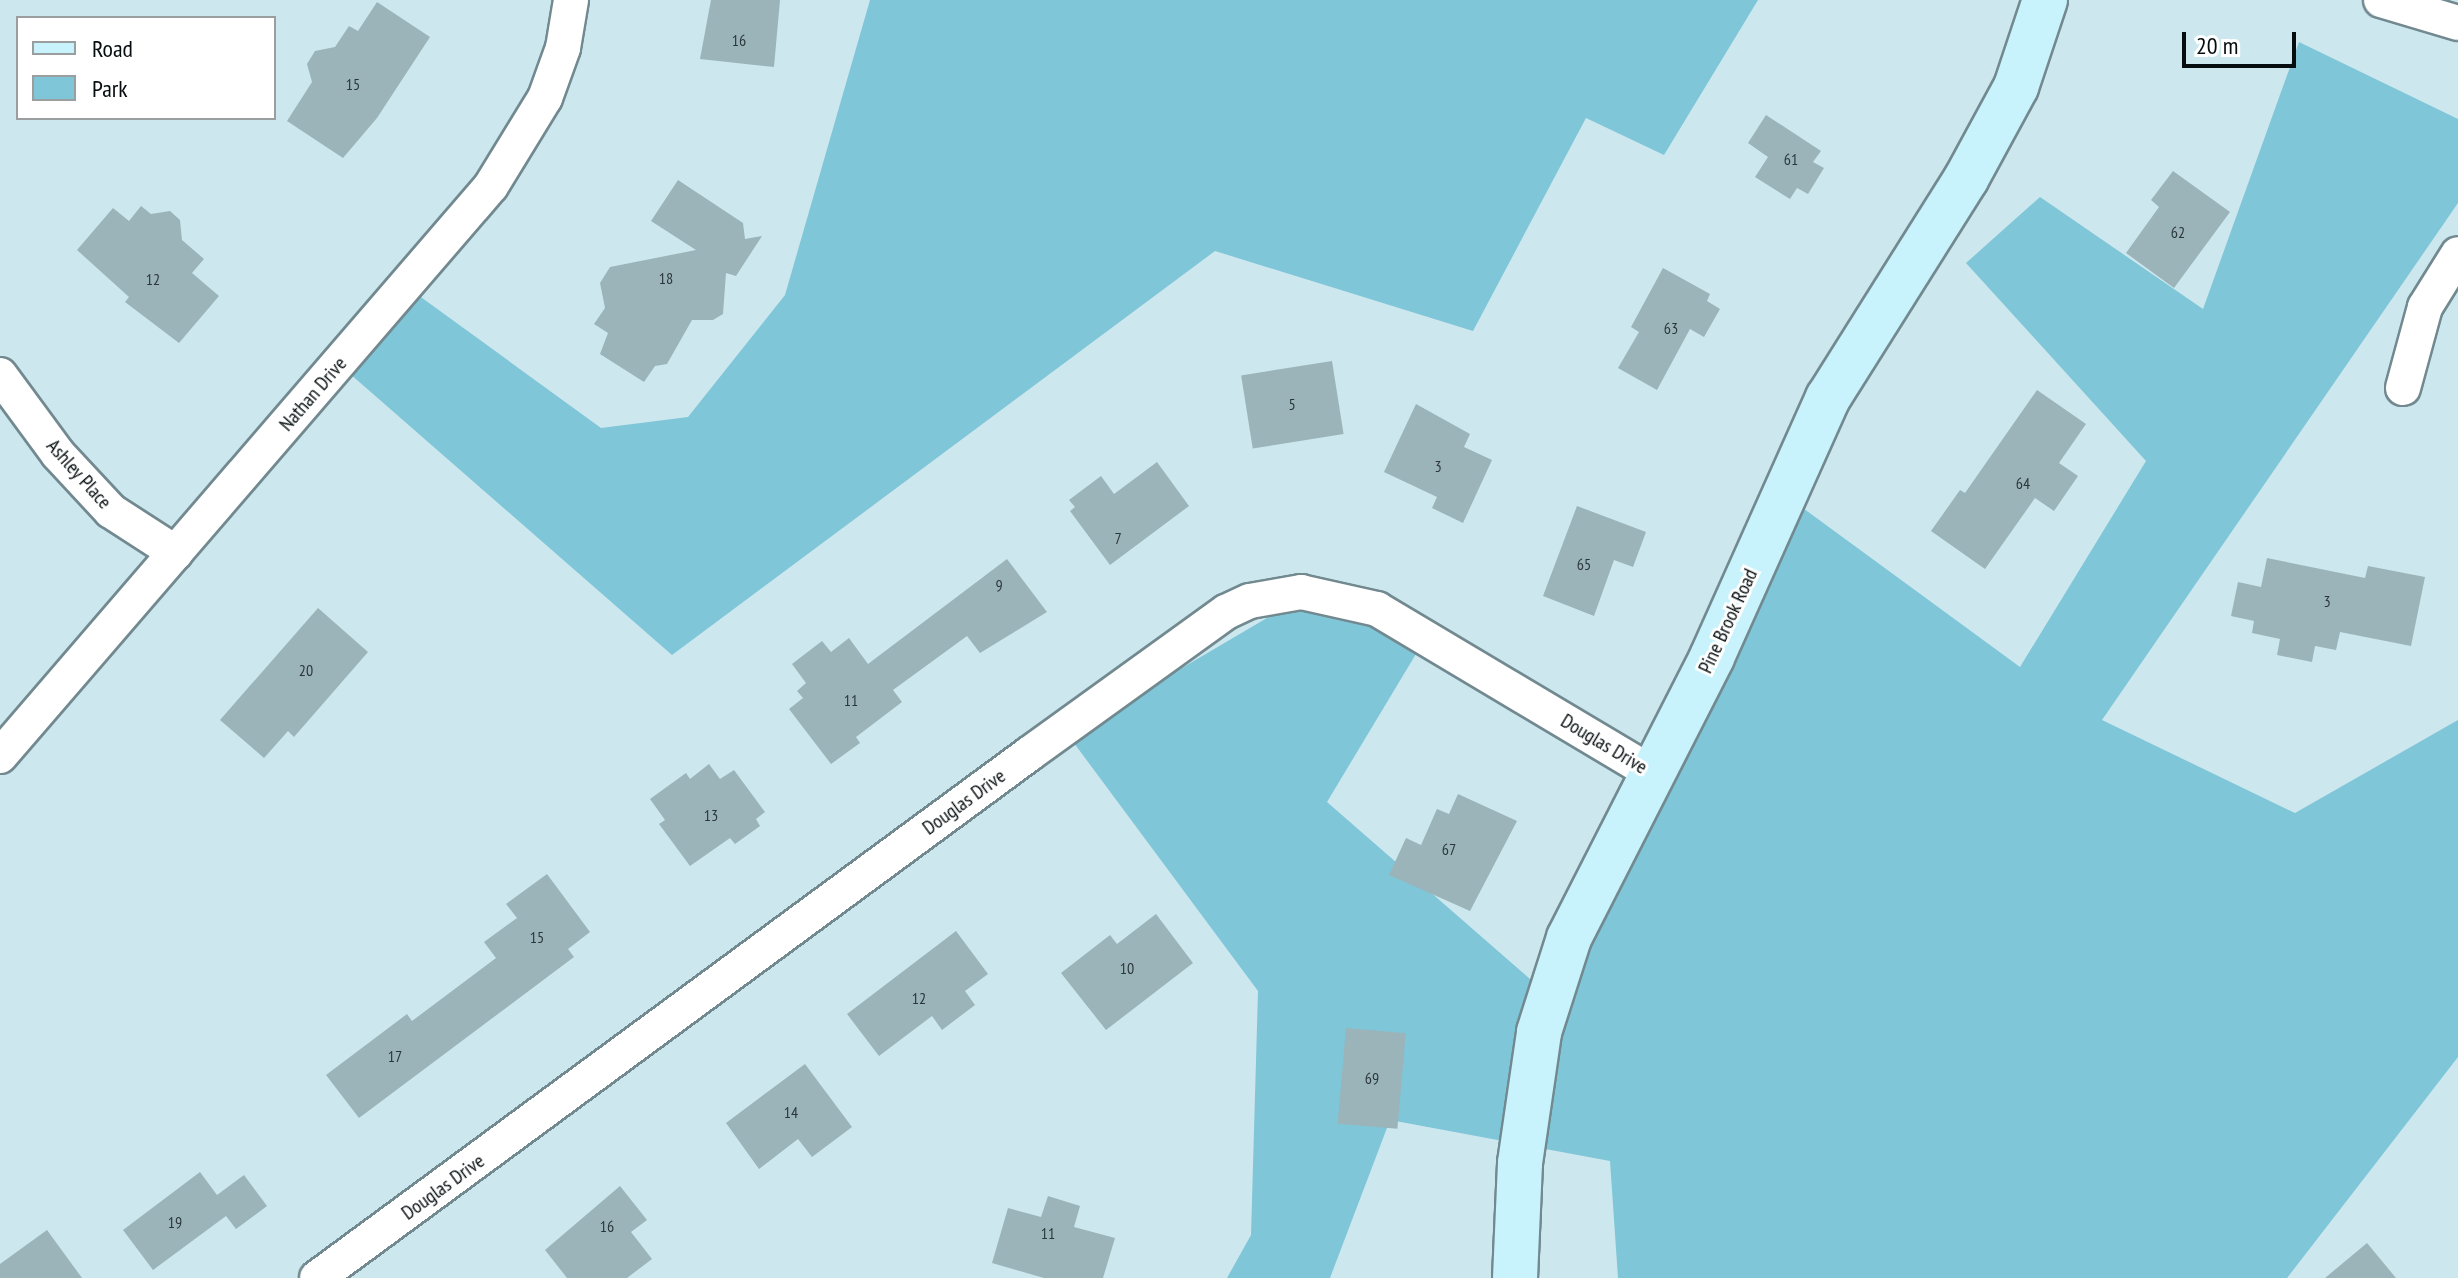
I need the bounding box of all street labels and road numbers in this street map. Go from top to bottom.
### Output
street label: Nathan Drive [274,352,352,436]
street label: Ashley Place [41,434,117,514]
street label: Pine Brook Road [1693,565,1763,677]
street label: Douglas Drive [1556,709,1652,779]
street label: Douglas Drive [918,764,1010,840]
street label: Douglas Drive [397,1149,489,1225]

